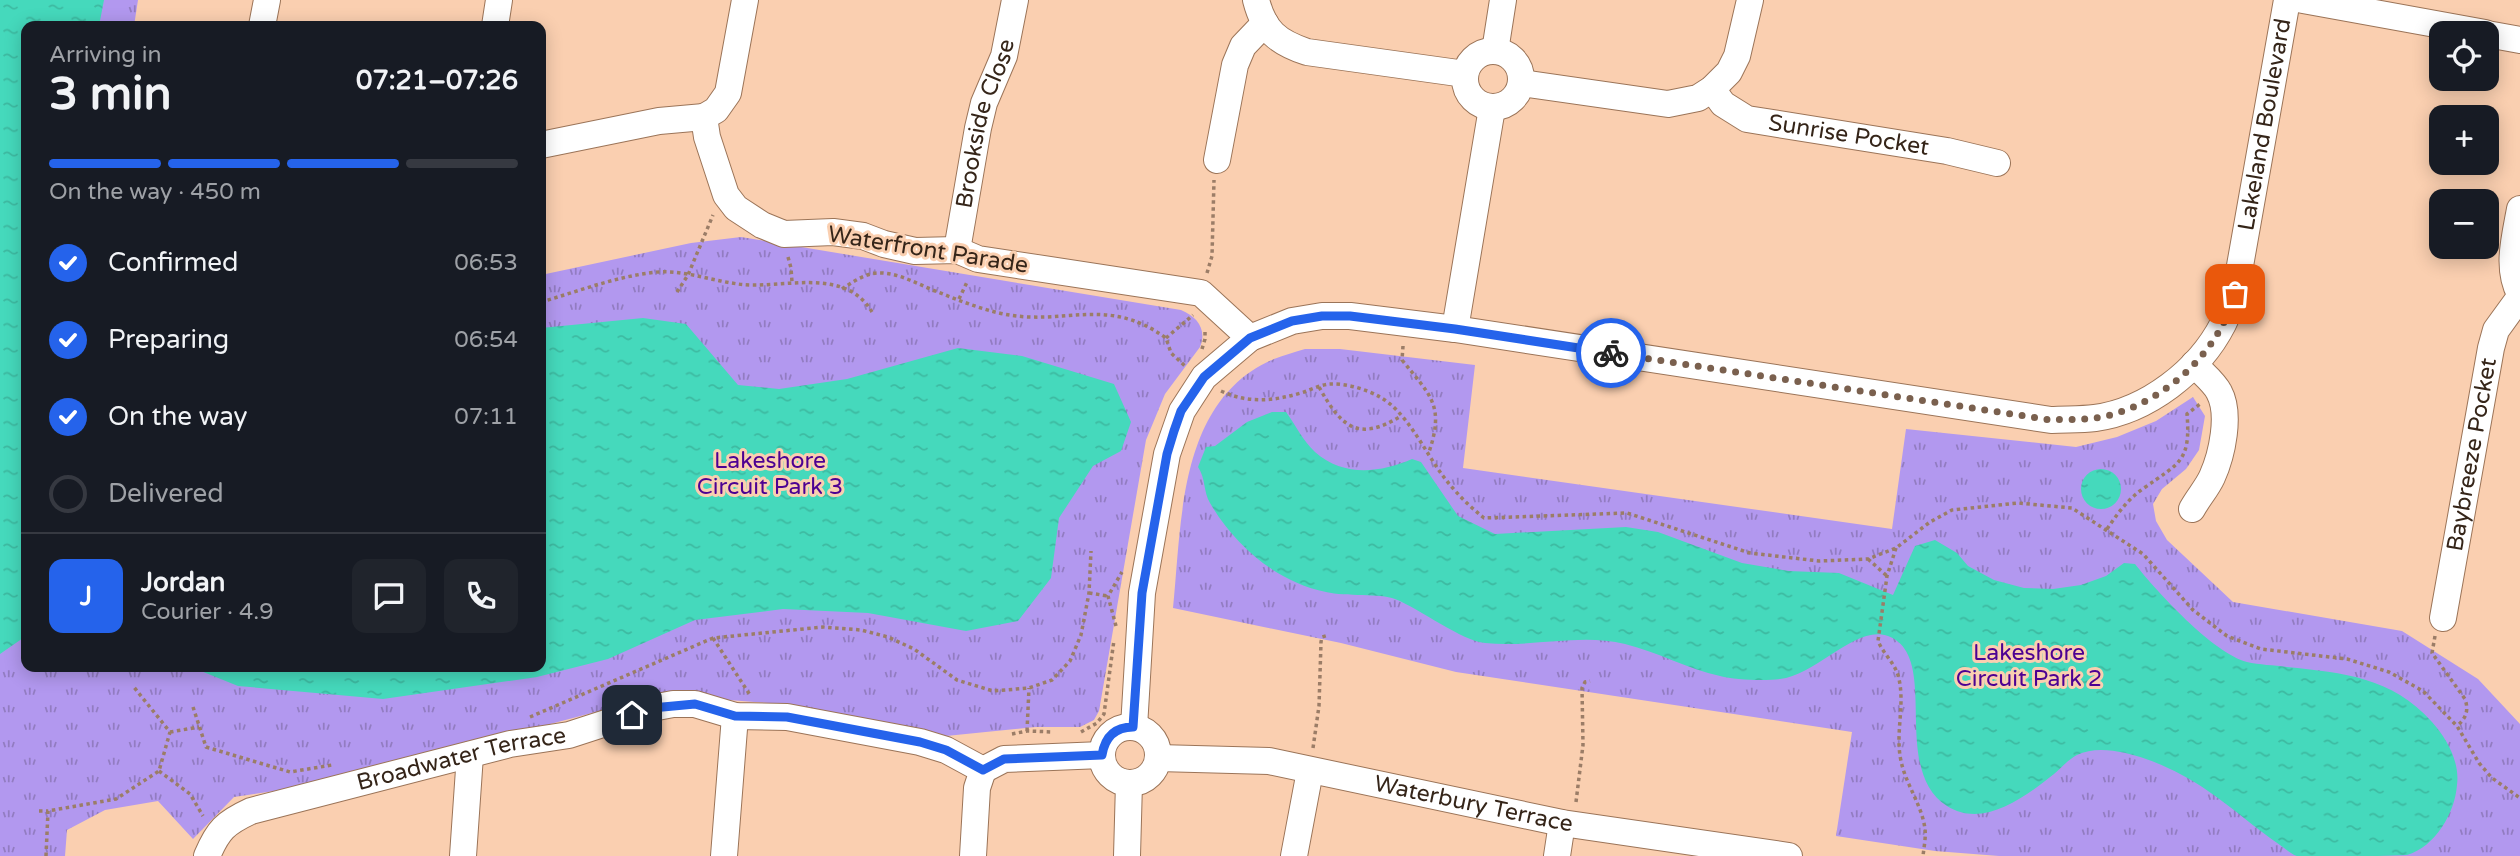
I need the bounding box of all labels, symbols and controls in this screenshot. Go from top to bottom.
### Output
street label: Lakeland Boulevard [2232,16,2297,233]
map controls [2429,21,2499,259]
button: locate [2429,21,2499,91]
street label: Brookside Close [950,37,1021,210]
text: Arriving in [49,41,162,69]
text: 07:21–07:26 [356,65,518,96]
text: 3 min [49,67,172,122]
button: + [2429,105,2499,175]
street label: Sunrise Pocket [1767,109,1931,162]
text: On the way · 450 m [49,178,261,206]
button: − [2429,189,2499,259]
street label: Waterfront Parade [826,220,1030,280]
icon: check [49,244,87,282]
text: Confirmed [108,247,238,278]
text: 06:53 [454,249,518,277]
pin [2205,264,2265,324]
icon: bag [2216,275,2254,313]
courier [1576,318,1646,388]
icon: check [49,321,87,359]
text: Preparing [108,324,229,355]
text: 06:54 [454,326,518,354]
icon: bike [1592,334,1630,372]
street label: Baybreeze Pocket [2441,355,2503,554]
icon: check [49,398,87,436]
text: On the way [108,401,248,432]
text: 07:11 [454,403,518,431]
park label: Lakeshore Circuit Park 3 [697,447,843,501]
text: Delivered [108,478,224,509]
button: chat [352,559,426,633]
button: phone [444,559,518,633]
text: Jordan [141,567,225,598]
text: J [80,581,92,612]
text: Courier · 4.9 [141,598,274,626]
park label: Lakeshore Circuit Park 2 [1956,639,2102,693]
pin [602,685,662,745]
icon: home [613,696,651,734]
street label: Broadwater Terrace [354,722,568,797]
street label: Waterbury Terrace [1371,770,1575,838]

